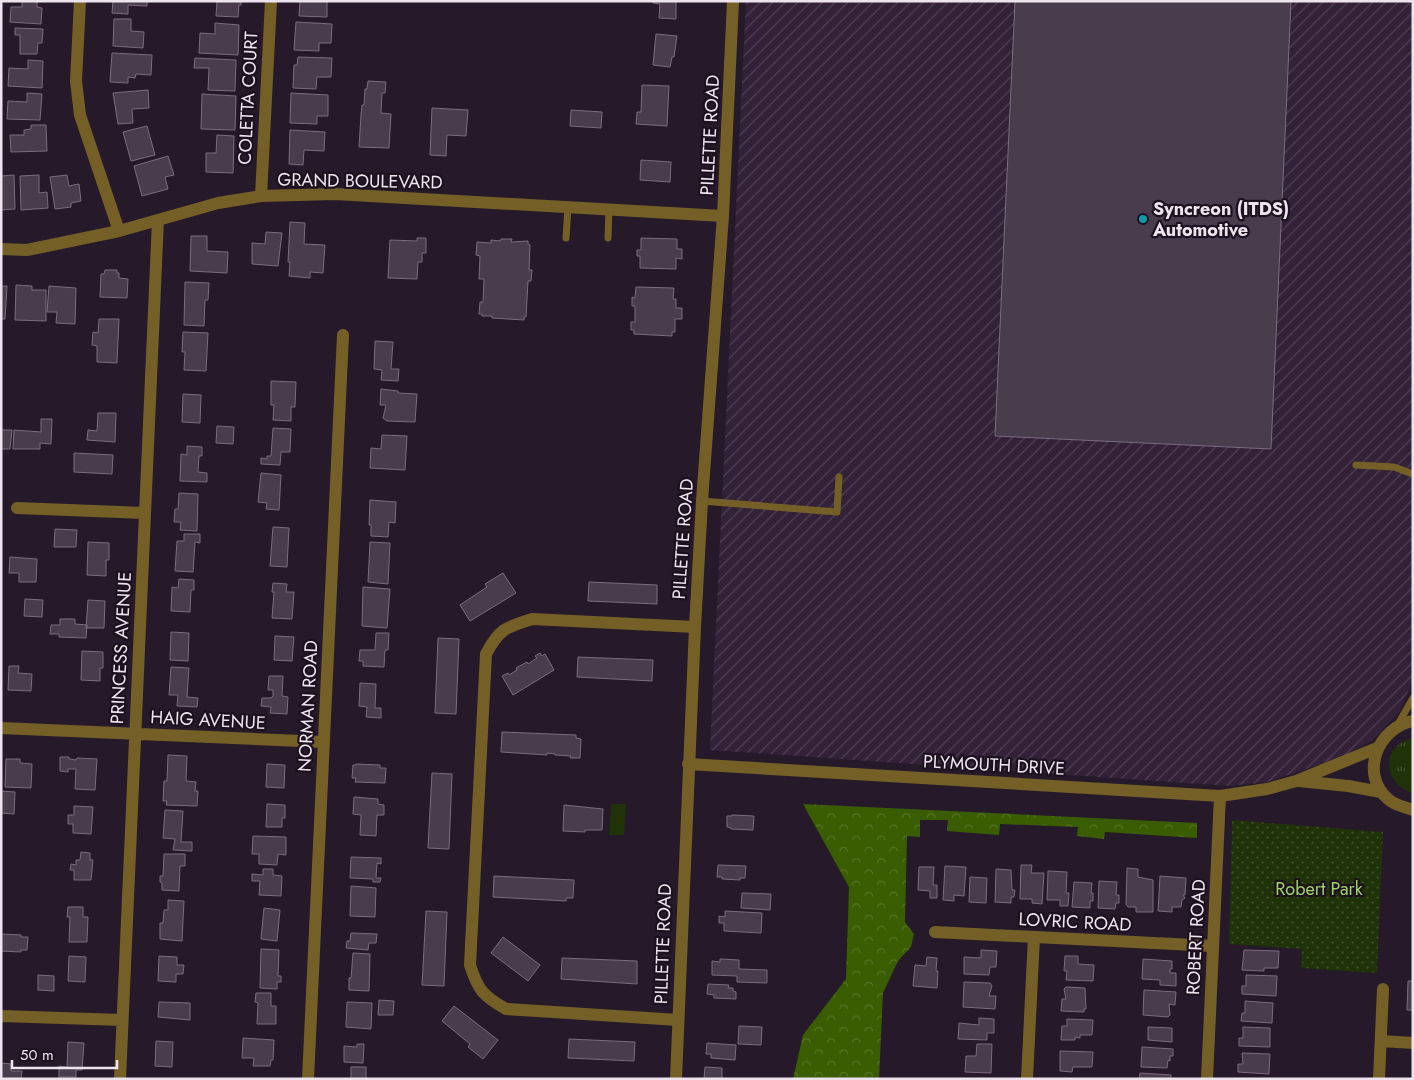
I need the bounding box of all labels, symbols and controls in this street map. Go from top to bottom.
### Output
street label: COLETTA COURT [232,30,265,165]
street label: PILLETTE ROAD [694,74,726,196]
street label: GRAND BOULEVARD [277,167,443,195]
place label: Syncreon (ITDS) Automotive [1152,196,1289,243]
marker: Syncreon (ITDS) Automotive [1137,213,1149,225]
street label: PILLETTE ROAD [666,478,700,600]
street label: PRINCESS AVENUE [104,571,138,725]
street label: NORMAN ROAD [292,639,324,773]
street label: HAIG AVENUE [150,704,266,736]
street label: PLYMOUTH DRIVE [922,748,1066,782]
park label: Robert Park [1275,876,1363,902]
street label: ROBERT ROAD [1180,878,1212,996]
street label: PILLETTE ROAD [648,883,678,1005]
street label: LOVRIC ROAD [1018,906,1132,938]
scale bar [12,1038,118,1070]
text: 50 m [20,1044,54,1066]

